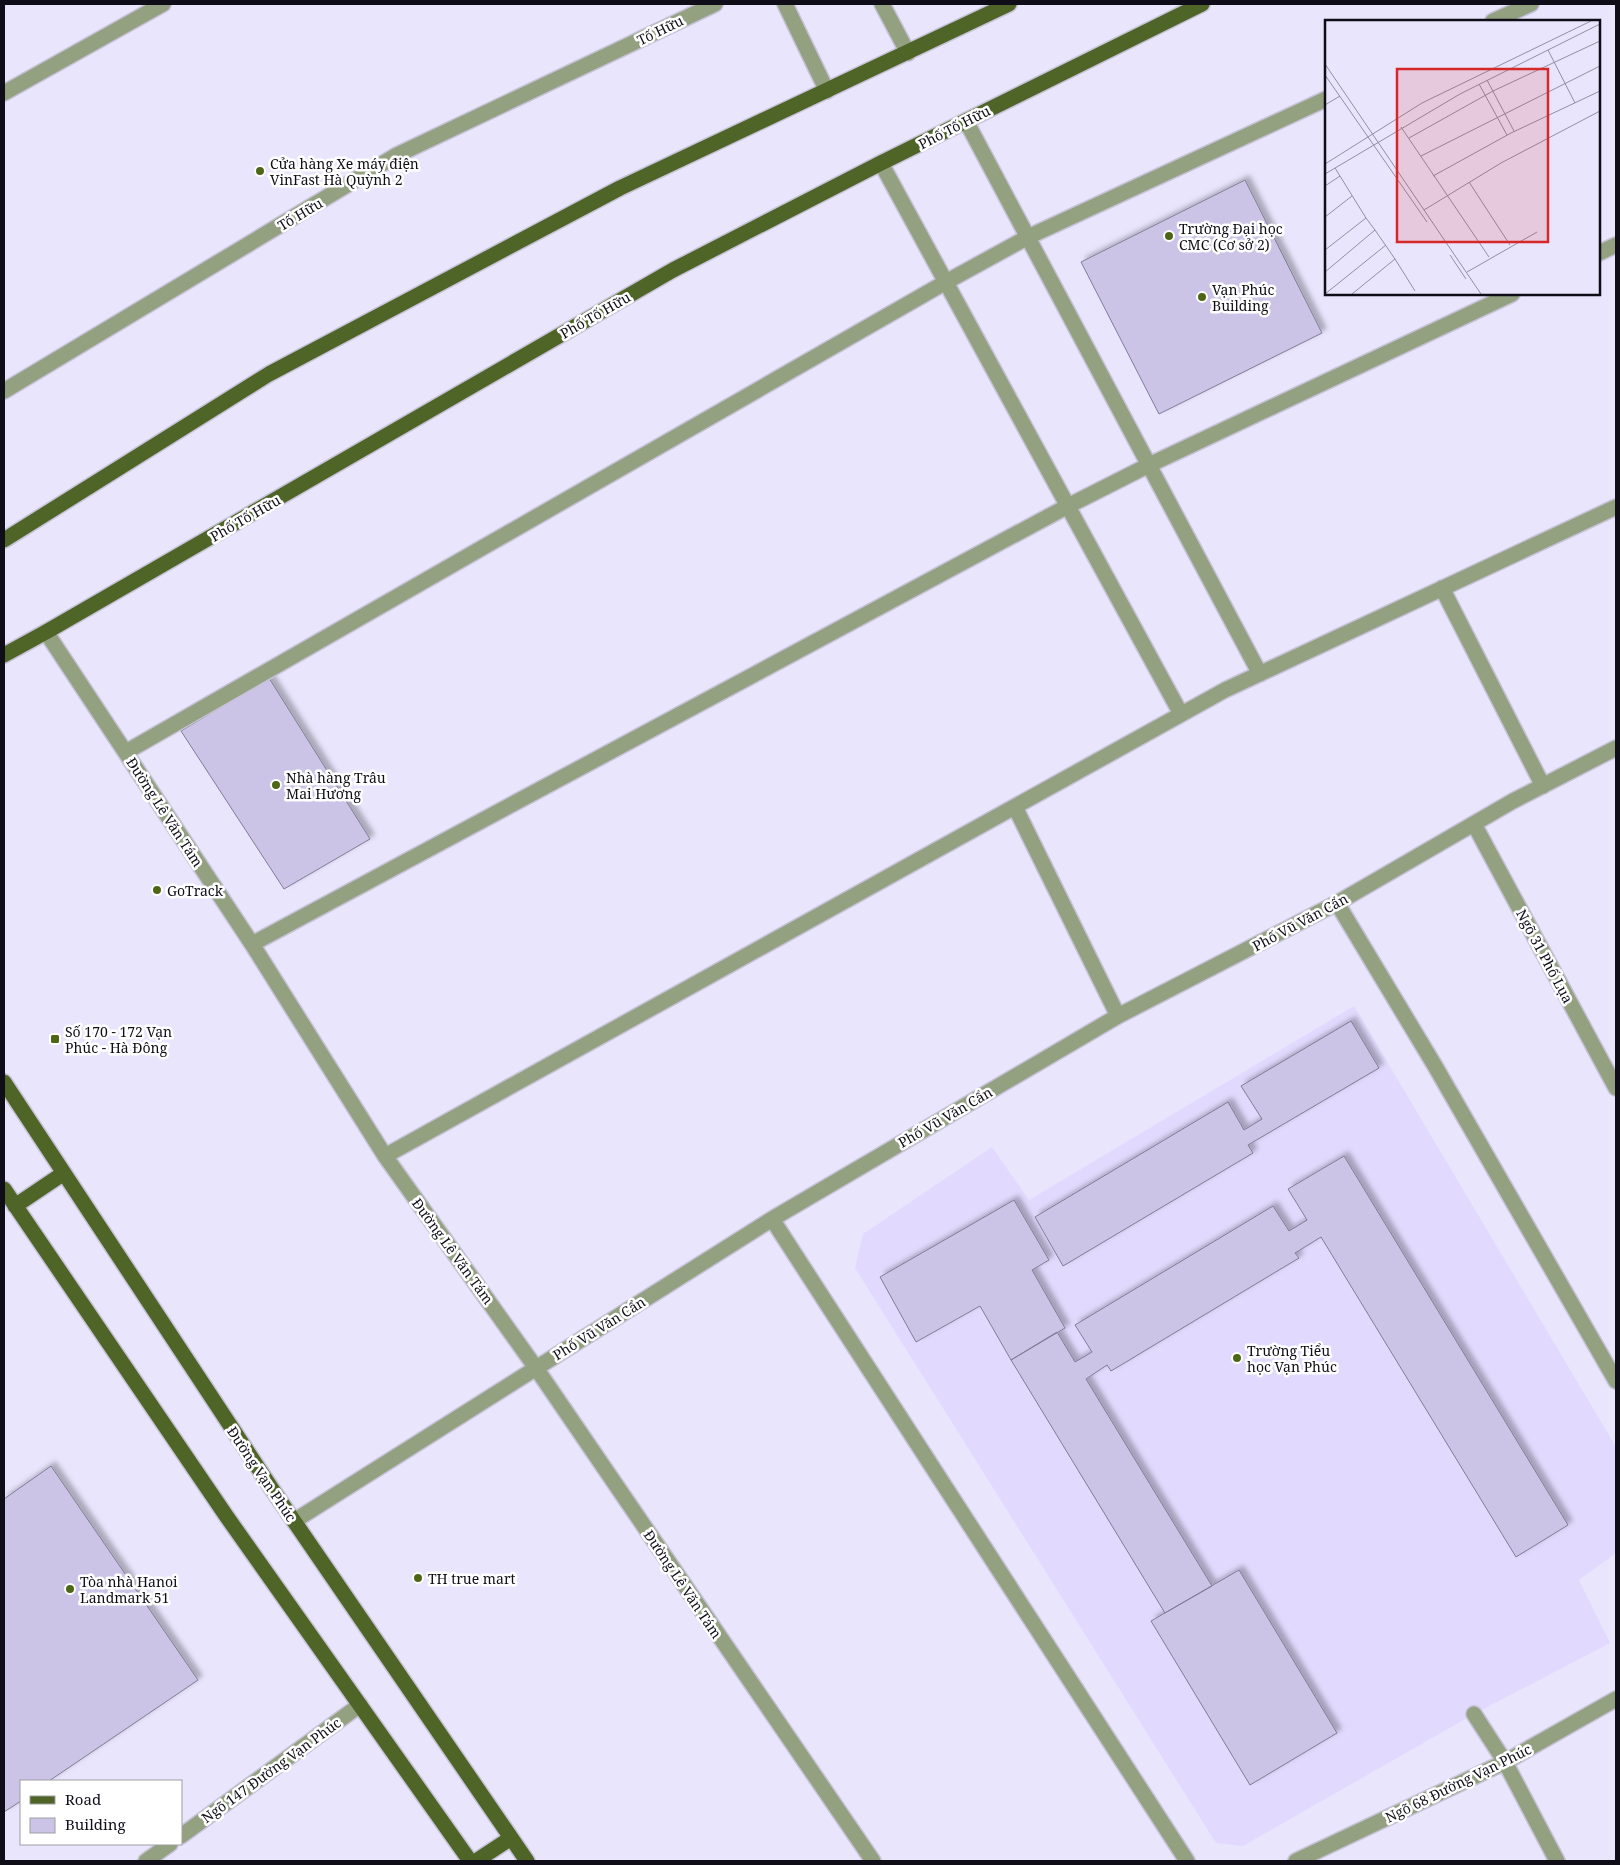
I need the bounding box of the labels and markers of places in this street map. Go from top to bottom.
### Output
place label: Cửa hàng Xe máy điện VinFast Hà Quỳnh 2 [270,154,419,189]
marker: Cửa hàng Xe máy điện VinFast Hà Quỳnh 2 [254,165,266,177]
place label: Trường Đại học CMC (Cơ sở 2) [1179,219,1283,254]
marker: Trường Đại học CMC (Cơ sở 2) [1163,230,1175,242]
place label: Vạn Phúc Building [1212,280,1274,315]
marker: Vạn Phúc Building [1196,291,1208,303]
place label: Nhà hàng Trâu Mai Hương [286,768,386,803]
marker: Nhà hàng Trâu Mai Hương [270,779,282,791]
place label: GoTrack [167,881,224,900]
marker: GoTrack [151,884,163,896]
place label: Số 170 - 172 Vạn Phúc - Hà Đông [65,1022,172,1057]
marker: Số 170 - 172 Vạn Phúc - Hà Đông [49,1033,61,1045]
place label: Trường Tiểu học Vạn Phúc [1247,1341,1337,1376]
marker: Trường Tiểu học Vạn Phúc [1231,1352,1243,1364]
place label: TH true mart [428,1569,516,1588]
place label: Tòa nhà Hanoi Landmark 51 [80,1572,178,1607]
marker: TH true mart [412,1572,424,1584]
marker: Tòa nhà Hanoi Landmark 51 [64,1583,76,1595]

